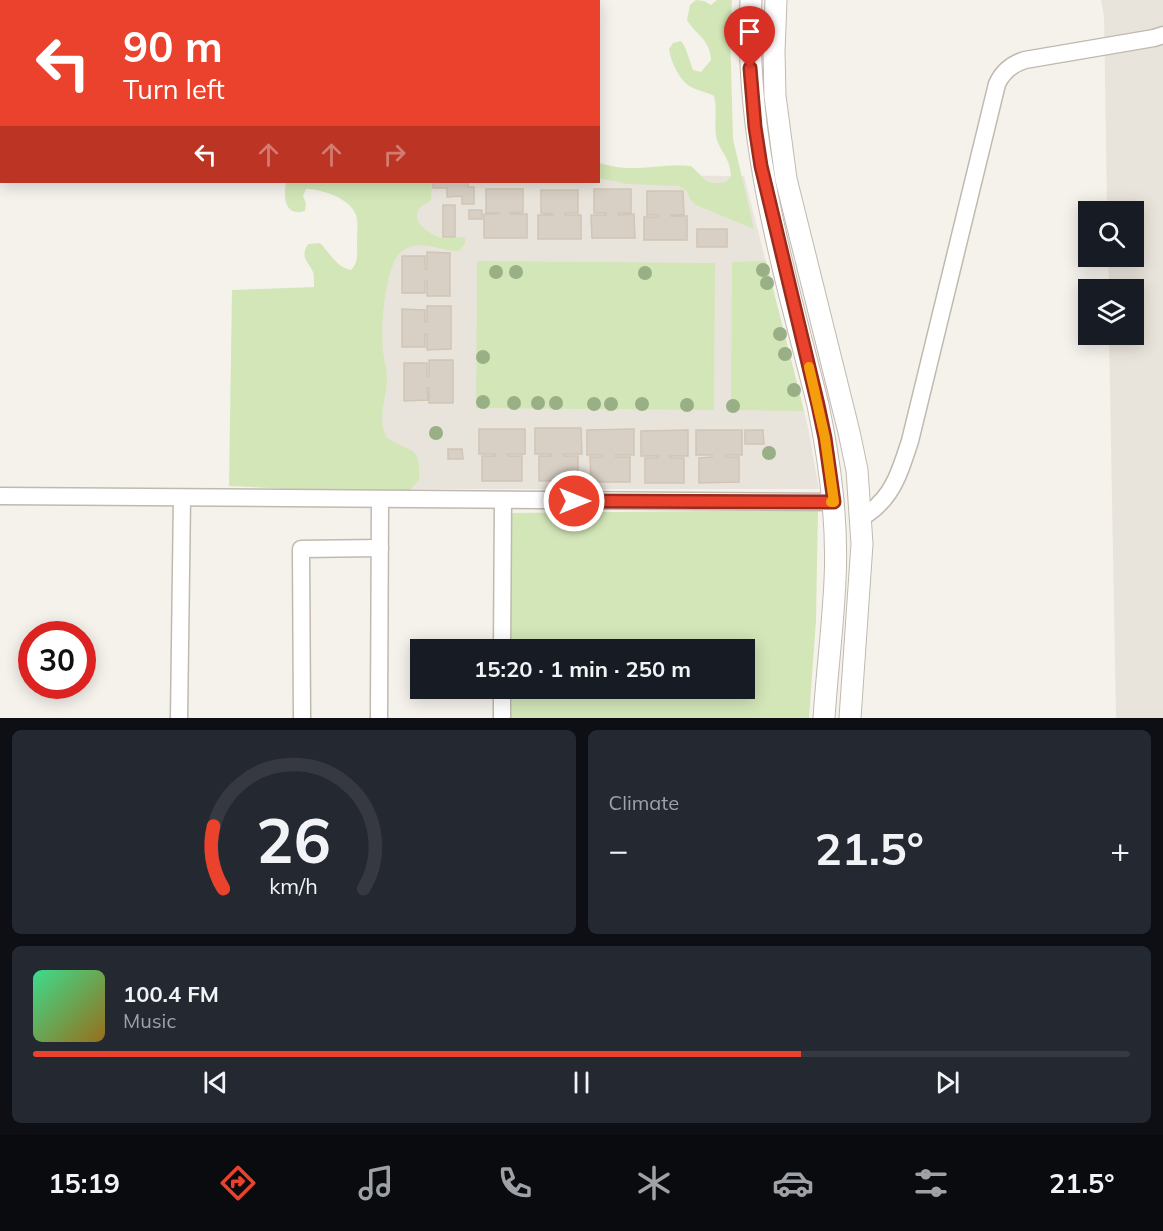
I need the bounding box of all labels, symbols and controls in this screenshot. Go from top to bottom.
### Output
pin [724,6,775,68]
icon: arrive [733,15,766,48]
text: 90 m [123,20,223,73]
icon: left [24,24,102,102]
text: Turn left [123,72,225,106]
icon: left [189,138,222,171]
icon: ahead [252,138,285,171]
icon: ahead [315,138,348,171]
icon: right [378,138,411,171]
map controls [1078,201,1144,345]
button: search [1078,201,1144,267]
button: layers [1078,279,1144,345]
position arrow [542,469,606,533]
speed limit sign: 30 [18,621,96,699]
text: 15:20 · 1 min · 250 m [474,655,691,683]
text: Climate [609,790,679,815]
text: 26 [256,800,331,879]
text: 21.5° [815,820,924,876]
text: − [609,829,628,870]
text: + [1110,829,1130,870]
text: km/h [269,872,318,899]
text: 100.4 FM [123,980,219,1008]
text: Music [123,1008,176,1033]
icon: previous [199,1066,232,1099]
icon: pause [565,1066,598,1099]
icon: next [931,1066,964,1099]
icon: directions [217,1162,259,1204]
icon: music [355,1162,397,1204]
icon: phone [494,1162,536,1204]
icon: climate [633,1162,675,1204]
icon: car [772,1162,814,1204]
icon: filters [910,1162,952,1204]
text: 15:19 [48,1166,120,1200]
text: 21.5° [1049,1166,1115,1200]

